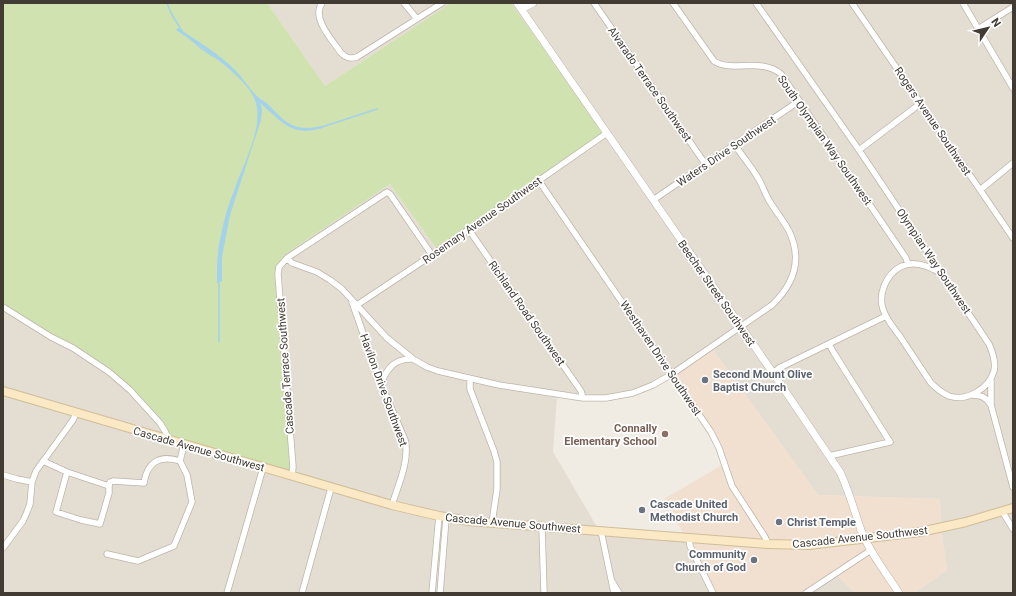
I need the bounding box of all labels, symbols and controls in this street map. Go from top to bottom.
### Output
north arrow [968,8,1008,48]
text: N [988,16,1003,30]
street label: Alvarado Terrace Southwest [605,24,694,144]
street label: Rogers Avenue Southwest [891,65,974,178]
street label: South Olympian Way Southwest [775,73,875,208]
street label: Waters Drive Southwest [674,113,779,189]
street label: Rosemary Avenue Southwest [420,174,545,267]
street label: Olympian Way Southwest [894,206,974,317]
street label: Beecher Street Southwest [675,238,758,349]
street label: Richland Road Southwest [485,258,568,368]
street label: Cascade Terrace Southwest [274,297,297,434]
street label: Westhaven Drive Southwest [617,298,704,419]
street label: Havilon Drive Southwest [357,332,410,449]
place label: Second Mount Olive Baptist Church [713,368,812,394]
marker: Second Mount Olive Baptist Church [700,375,710,385]
place label: Connally Elementary School [564,422,657,448]
street label: Cascade Avenue Southwest [132,424,266,475]
marker: Connally Elementary School [660,429,670,439]
place label: Cascade United Methodist Church [650,498,738,524]
marker: Cascade United Methodist Church [637,505,647,515]
street label: Cascade Avenue Southwest [445,511,582,536]
place label: Christ Temple [787,516,856,529]
marker: Christ Temple [774,517,784,527]
street label: Cascade Avenue Southwest [792,524,929,551]
place label: Community Church of God [675,548,746,574]
marker: Community Church of God [749,555,759,565]

